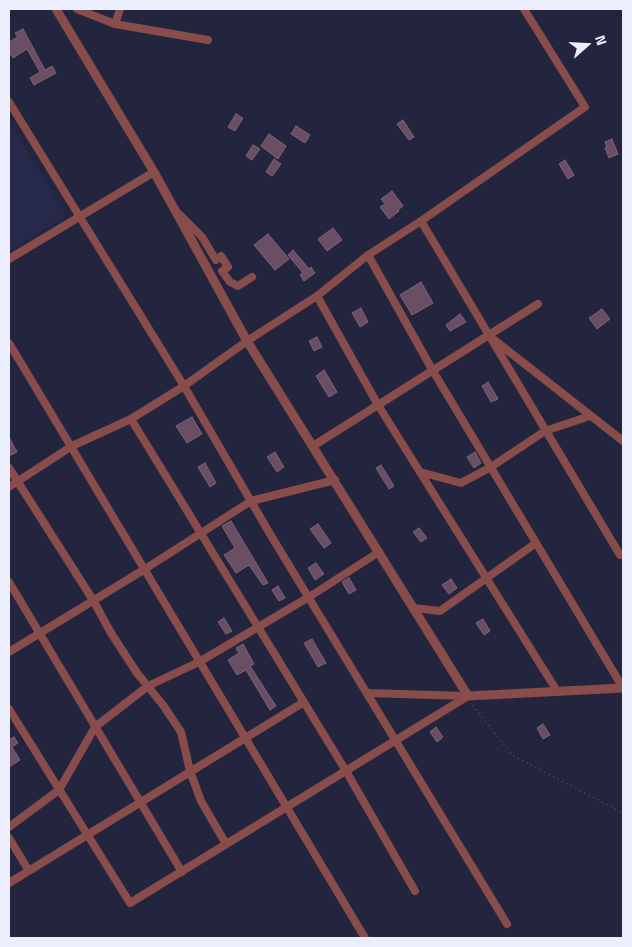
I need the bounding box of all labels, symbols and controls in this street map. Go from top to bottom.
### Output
north arrow [562,20,612,70]
text: N [590,32,613,48]

